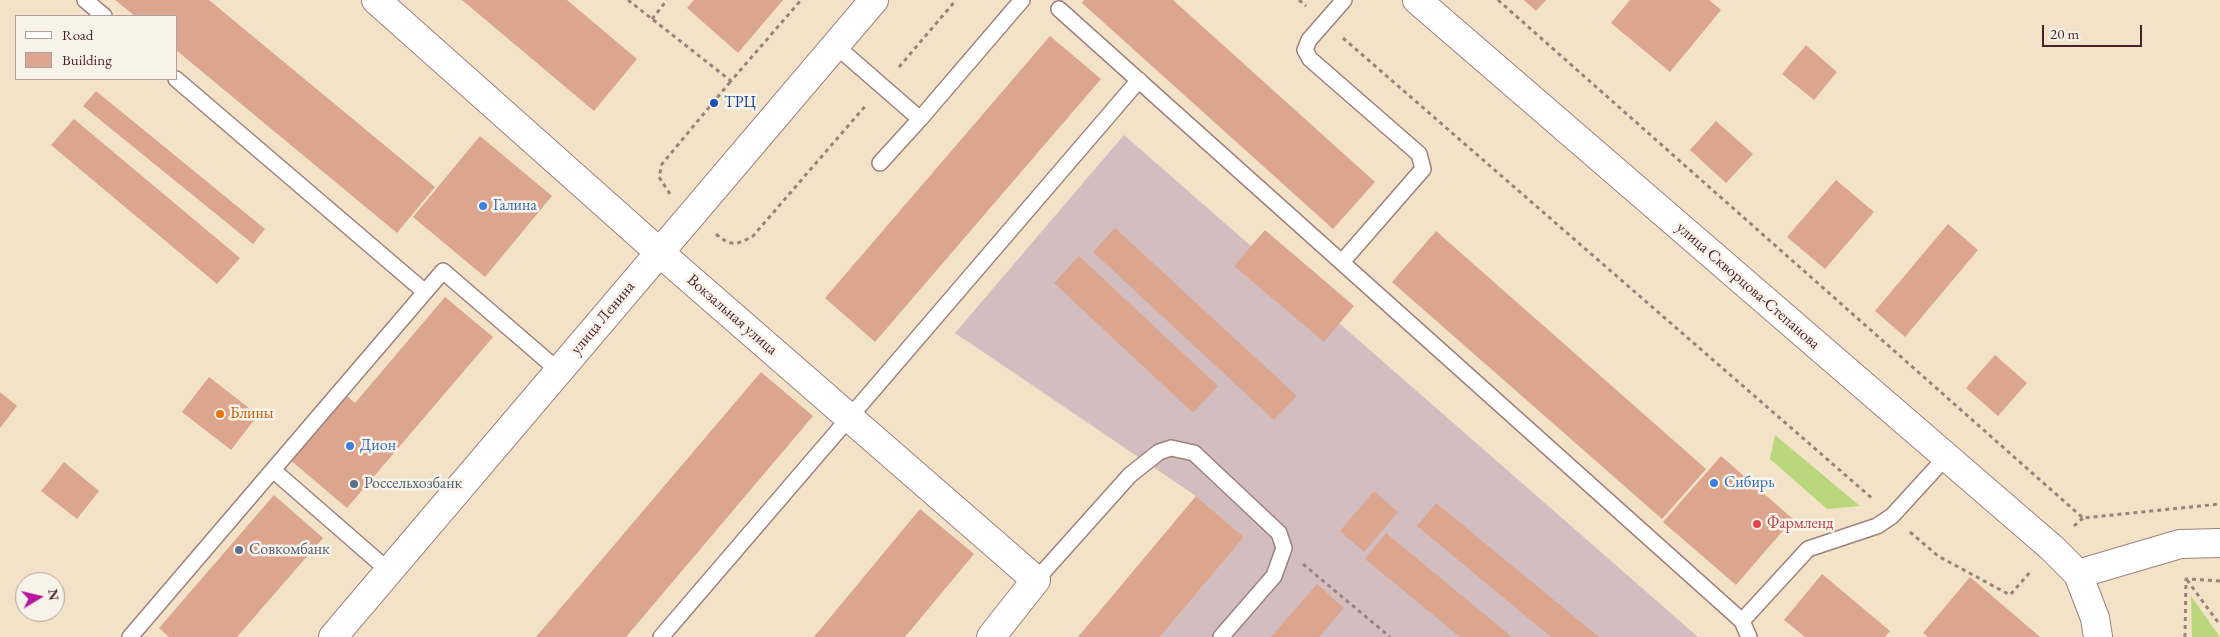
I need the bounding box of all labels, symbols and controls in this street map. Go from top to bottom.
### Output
legend [15,15,178,80]
scale bar [2045,15,2145,47]
text: 20 m [2050,24,2079,43]
text: Road [62,25,93,44]
text: Building [62,50,112,69]
place label: ТРЦ [724,93,756,113]
marker: ТРЦ [708,97,720,109]
place label: Галина [493,196,537,216]
marker: Галина [477,200,489,212]
street label: улица Скворцова-Степанова [1672,218,1824,354]
street label: Вокзальная улица [683,270,781,360]
street label: улица Ленина [567,277,639,359]
place label: Блины [230,404,274,424]
marker: Блины [214,408,226,420]
place label: Дион [360,436,396,456]
marker: Дион [344,440,356,452]
place label: Сибирь [1724,473,1775,493]
place label: Россельхозбанк [364,474,462,494]
marker: Сибирь [1708,477,1720,489]
marker: Россельхозбанк [348,478,360,490]
place label: Фармленд [1767,514,1833,534]
marker: Фармленд [1751,518,1763,530]
place label: Совкомбанк [249,540,330,560]
marker: Совкомбанк [233,544,245,556]
north arrow [15,572,65,622]
text: N [44,588,64,602]

